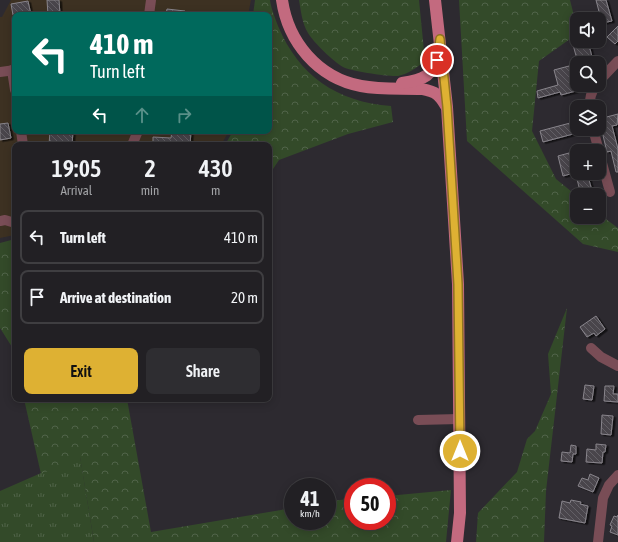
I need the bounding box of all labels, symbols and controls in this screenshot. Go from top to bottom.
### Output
map controls [570,12,606,224]
button: sound [570,12,606,48]
icon: left [24,28,76,80]
text: 410 m [90,28,153,60]
pin [420,43,454,77]
icon: arrive [426,49,448,71]
button: search [570,56,606,92]
text: Turn left [90,61,145,82]
button: layers [570,100,606,136]
icon: left [89,104,111,126]
icon: ahead [131,104,153,126]
icon: right [173,104,195,126]
button: + [570,144,606,180]
text: 19:05 [51,155,101,182]
text: 2 [144,155,156,182]
text: 430 [199,155,233,182]
text: Arrival [60,183,92,198]
text: min [141,183,159,198]
text: m [211,183,220,198]
button: − [570,188,606,224]
icon: left [26,226,48,248]
text: Turn left [60,229,106,246]
text: 410 m [224,229,258,246]
icon: arrive [26,286,48,308]
text: Arrive at destination [60,289,171,306]
text: 20 m [231,289,258,306]
button: Exit [24,348,138,394]
button: Share [146,348,260,394]
position arrow [439,430,481,472]
speed limit sign: 50 [344,478,396,530]
text: 41 [301,487,319,510]
text: km/h [300,508,320,519]

